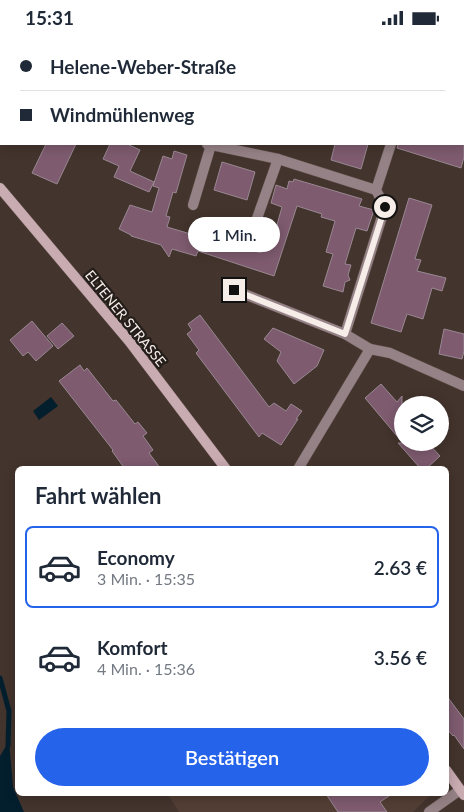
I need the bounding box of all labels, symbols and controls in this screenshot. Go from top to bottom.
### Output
text: 15:31 [25,6,74,29]
text: Helene-Weber-Straße [50,55,236,78]
text: Windmühlenweg [50,103,194,126]
route start [374,196,396,218]
callout: 1 Min. [188,217,280,253]
text: 1 Min. [212,225,256,244]
street label: ELTENER STRASSE [82,266,170,370]
route end [223,279,245,301]
map controls [394,396,449,451]
button: layers [394,396,449,451]
text: Fahrt wählen [35,482,162,509]
icon: car [37,545,82,590]
text: Economy [97,546,175,569]
text: 2.63 € [374,556,427,579]
text: 3 Min. · 15:35 [97,569,195,588]
icon: car [37,635,82,680]
text: Komfort [97,636,168,659]
text: 3.56 € [374,646,427,669]
text: 4 Min. · 15:36 [97,659,195,678]
button: Bestätigen [35,728,429,786]

